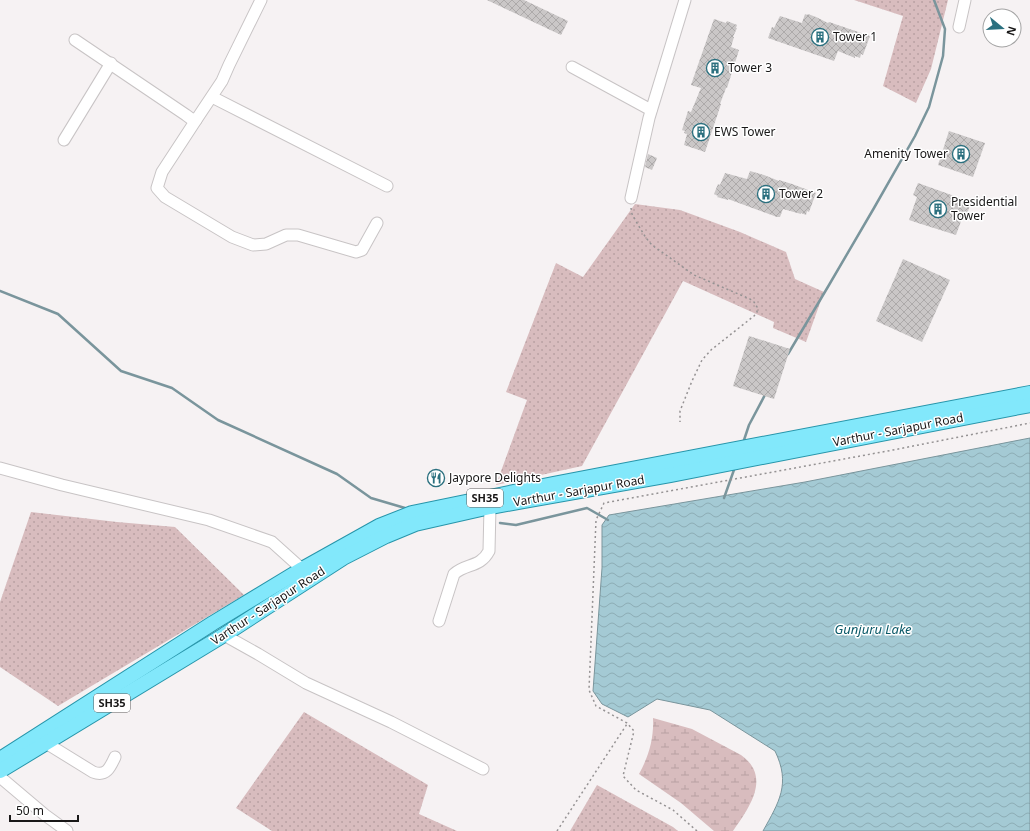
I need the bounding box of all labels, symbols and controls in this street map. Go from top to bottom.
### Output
north arrow [982,8,1022,48]
text: N [1003,25,1021,38]
building icon: Tower 1 [810,27,830,47]
place label: Tower 1 [833,28,877,45]
building icon: Tower 3 [705,58,725,78]
place label: Tower 3 [728,59,772,76]
building icon: EWS Tower [691,122,711,142]
place label: EWS Tower [714,123,776,140]
building icon: Amenity Tower [951,144,971,164]
place label: Amenity Tower [864,145,948,162]
building icon: Tower 2 [756,184,776,204]
place label: Tower 2 [779,185,823,202]
place label: Presidential Tower [951,193,1017,224]
building icon: Presidential Tower [928,199,948,219]
street label: Varthur - Sarjapur Road [831,409,965,451]
restaurant icon: Jaypore Delights [426,468,446,488]
place label: Jaypore Delights [448,469,541,486]
street label: Varthur - Sarjapur Road [512,471,646,510]
road number: SH35 [467,489,503,507]
street label: Varthur - Sarjapur Road [207,562,328,649]
water label: Gunjuru Lake [834,620,912,638]
road number: SH35 [94,694,130,712]
scale bar [10,797,78,823]
text: 50 m [16,802,44,819]

